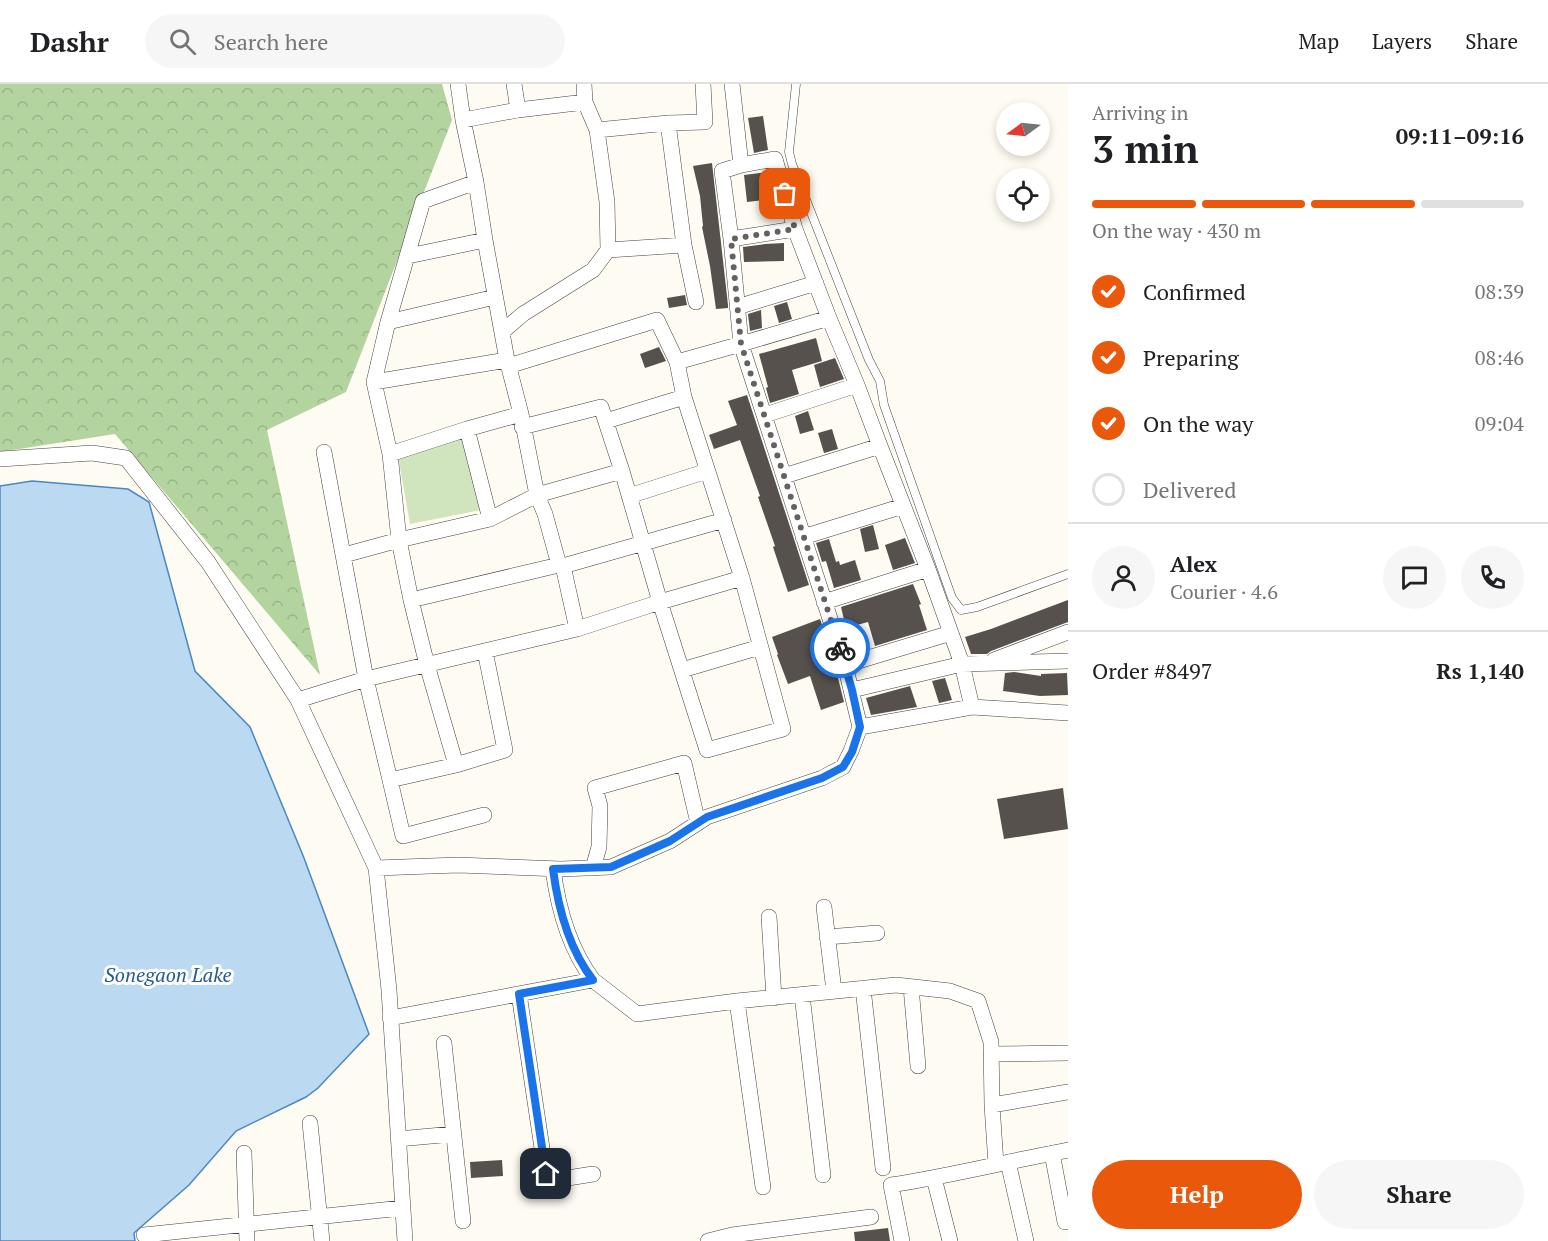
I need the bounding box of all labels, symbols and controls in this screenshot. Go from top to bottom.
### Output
search box [145,14,565,68]
text: Dashr [30,23,109,60]
icon: search [166,25,199,58]
text: Search here [214,27,328,56]
text: Map [1298,27,1339,55]
text: Layers [1372,27,1432,55]
text: Share [1465,27,1518,55]
text: Arriving in [1092,99,1188,126]
north arrow [996,102,1050,156]
map controls [996,102,1050,222]
text: 09:11–09:16 [1396,121,1524,150]
text: 3 min [1092,122,1199,174]
pin [759,168,810,219]
button: locate [996,168,1050,222]
icon: bag [768,177,801,210]
text: On the way · 430 m [1092,217,1261,244]
icon: check [1092,275,1125,308]
text: Confirmed [1143,277,1246,306]
text: 08:39 [1475,278,1524,305]
icon: check [1092,341,1125,374]
text: Preparing [1143,343,1239,372]
text: 08:46 [1475,344,1524,371]
icon: check [1092,407,1125,440]
text: On the way [1143,409,1253,438]
text: 09:04 [1475,410,1524,437]
text: Delivered [1143,475,1236,504]
button: person [1092,546,1155,609]
button: chat [1383,546,1446,609]
button: phone [1461,546,1524,609]
text: Alex [1170,549,1217,578]
text: Courier · 4.6 [1170,578,1278,605]
courier [810,618,870,678]
icon: bike [824,632,857,665]
text: Order #8497 [1092,656,1212,685]
text: Rs 1,140 [1436,656,1524,685]
water label: Sonegaon Lake [104,961,232,988]
pin [520,1148,571,1199]
icon: home [529,1157,562,1190]
button: Help [1092,1160,1302,1229]
button: Share [1314,1160,1524,1229]

